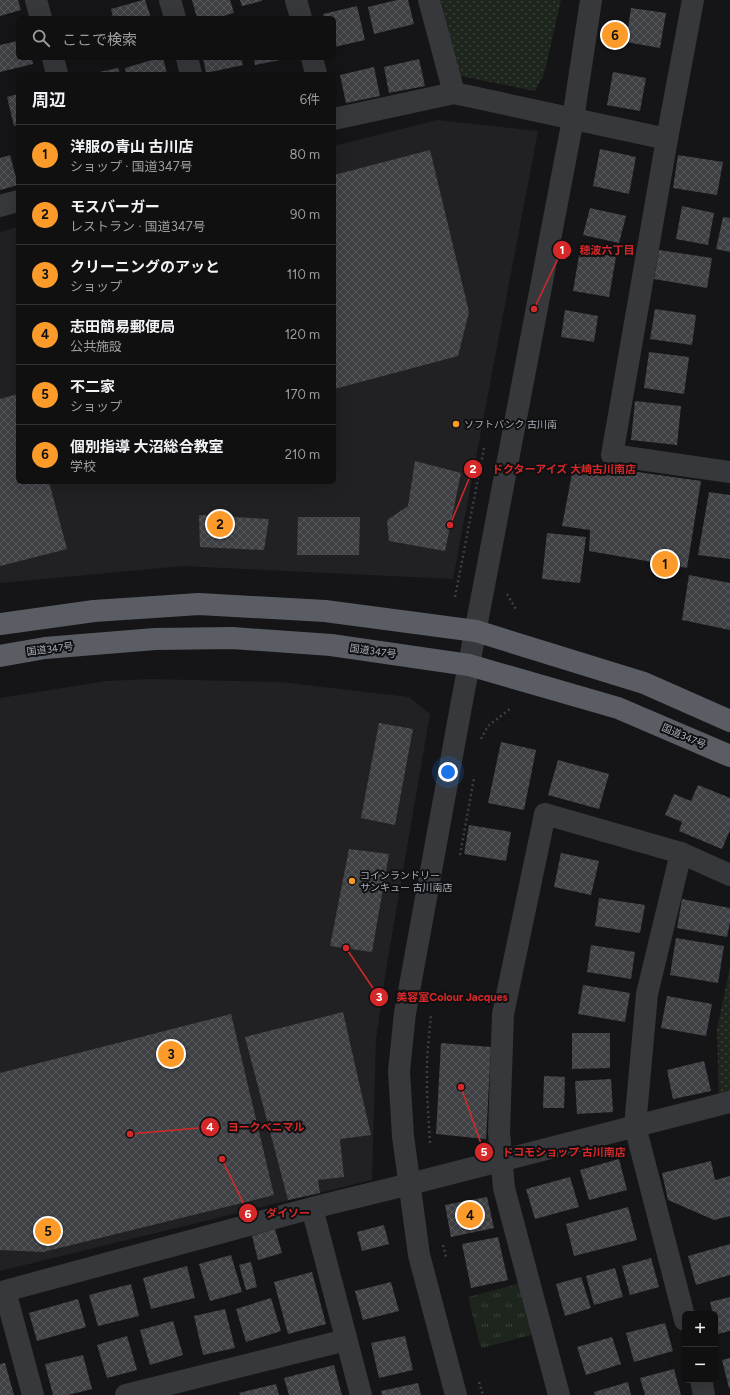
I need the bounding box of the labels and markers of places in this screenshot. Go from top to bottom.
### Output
pin: 6 [602,20,628,50]
callout: 穂波六丁目 [552,238,643,261]
place label: ソフトバンク 古川南 [464,418,557,431]
marker: ソフトバンク 古川南 [451,419,461,429]
callout: ドクターアイズ 大崎古川南店 [463,457,644,480]
pin: 2 [207,509,233,539]
pin: 1 [652,549,678,579]
place label: コインランドリー サンキュー 古川南店 [360,869,452,894]
marker: コインランドリー サンキュー 古川南店 [347,876,357,886]
callout: 美容室Colour Jacques [369,985,516,1008]
pin: 3 [158,1039,184,1069]
callout: ヨークベニマル [200,1115,313,1138]
callout: ドコモショップ 古川南店 [474,1140,634,1163]
pin: 4 [457,1200,483,1230]
callout: ダイソー [238,1202,318,1225]
pin: 5 [35,1216,61,1246]

